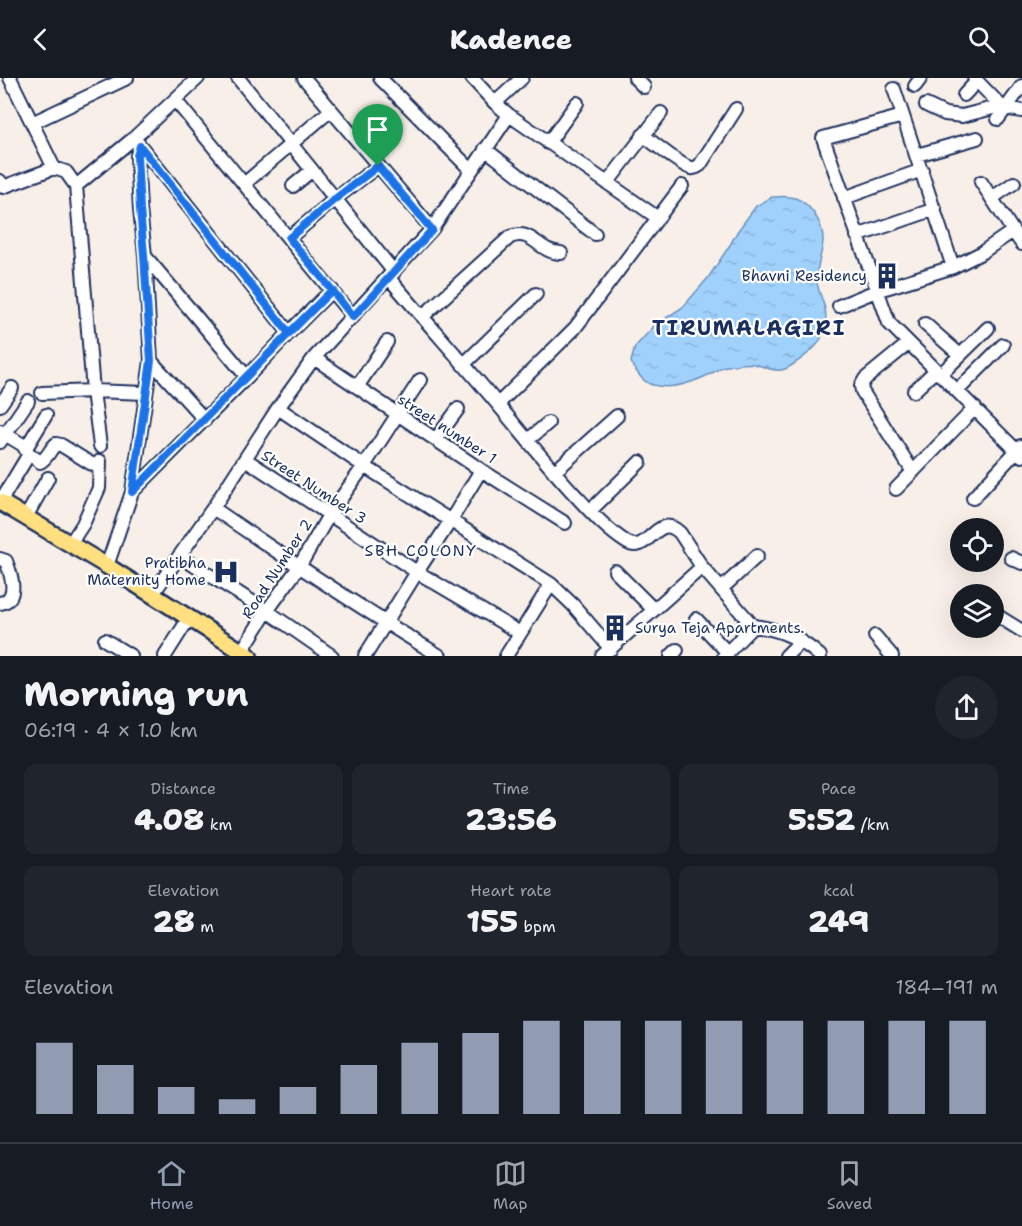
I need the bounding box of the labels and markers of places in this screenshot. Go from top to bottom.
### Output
pin [352,104,403,166]
building icon: Bhavni Residency [872,261,902,291]
place label: Bhavni Residency [742,266,867,286]
place label: Pratibha Maternity Home [87,553,207,590]
hospital icon: Pratibha Maternity Home [211,557,241,587]
building icon: Surya Teja Apartments. [600,613,630,643]
place label: Surya Teja Apartments. [635,618,804,638]

